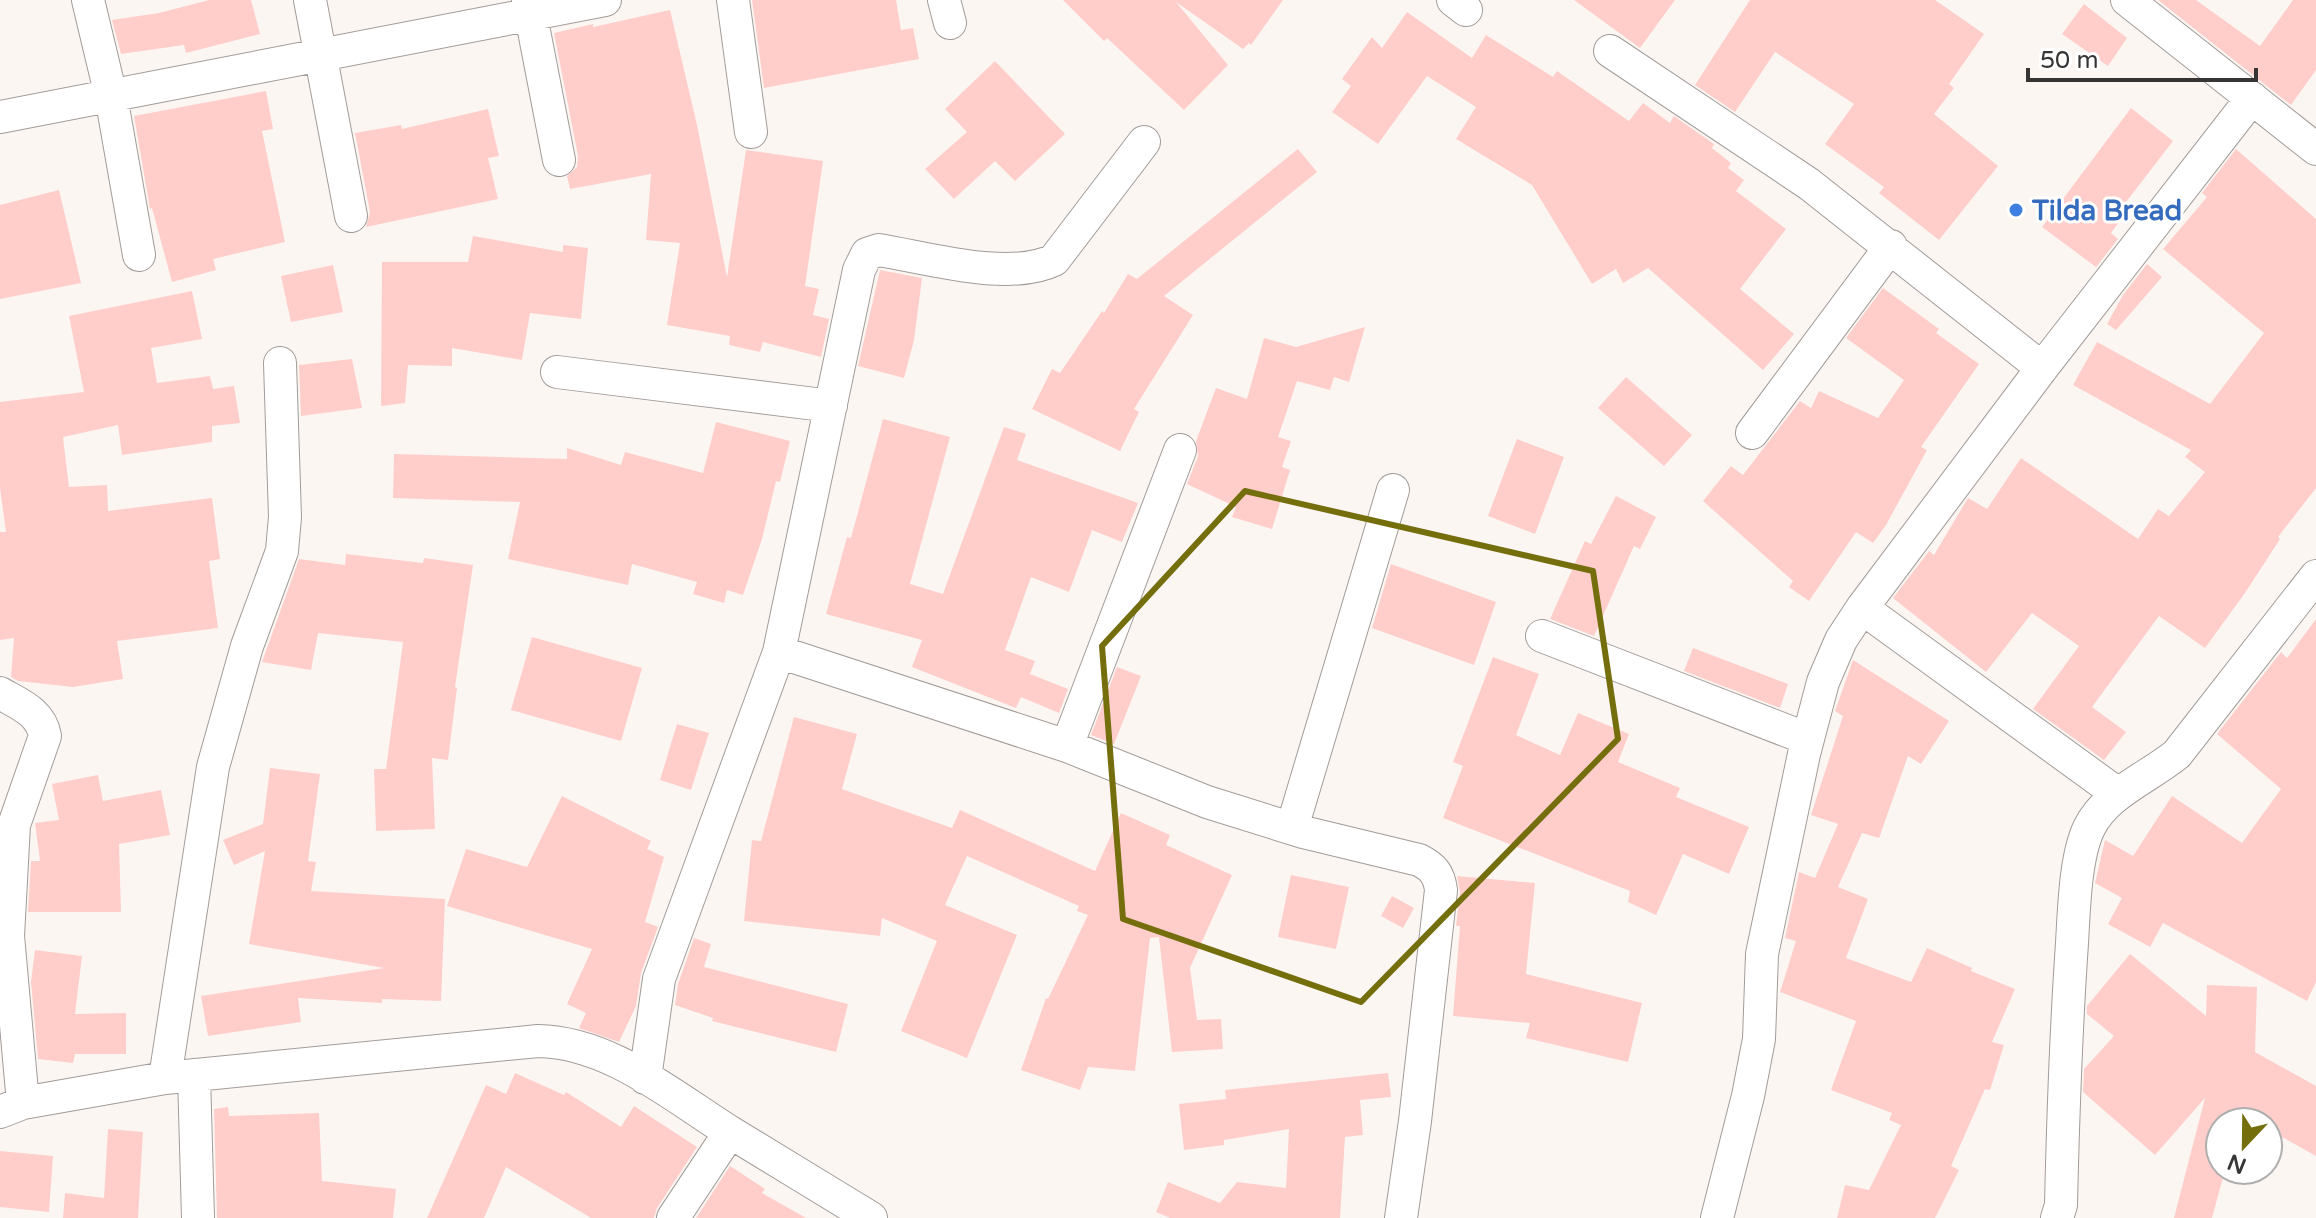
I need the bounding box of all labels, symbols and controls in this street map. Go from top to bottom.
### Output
scale bar [2028,32,2256,82]
text: 50 m [2040,46,2098,75]
place label: Tilda Bread [2031,194,2182,228]
marker: Tilda Bread [2007,201,2025,219]
north arrow [2204,1106,2284,1186]
text: N [2224,1148,2250,1179]

